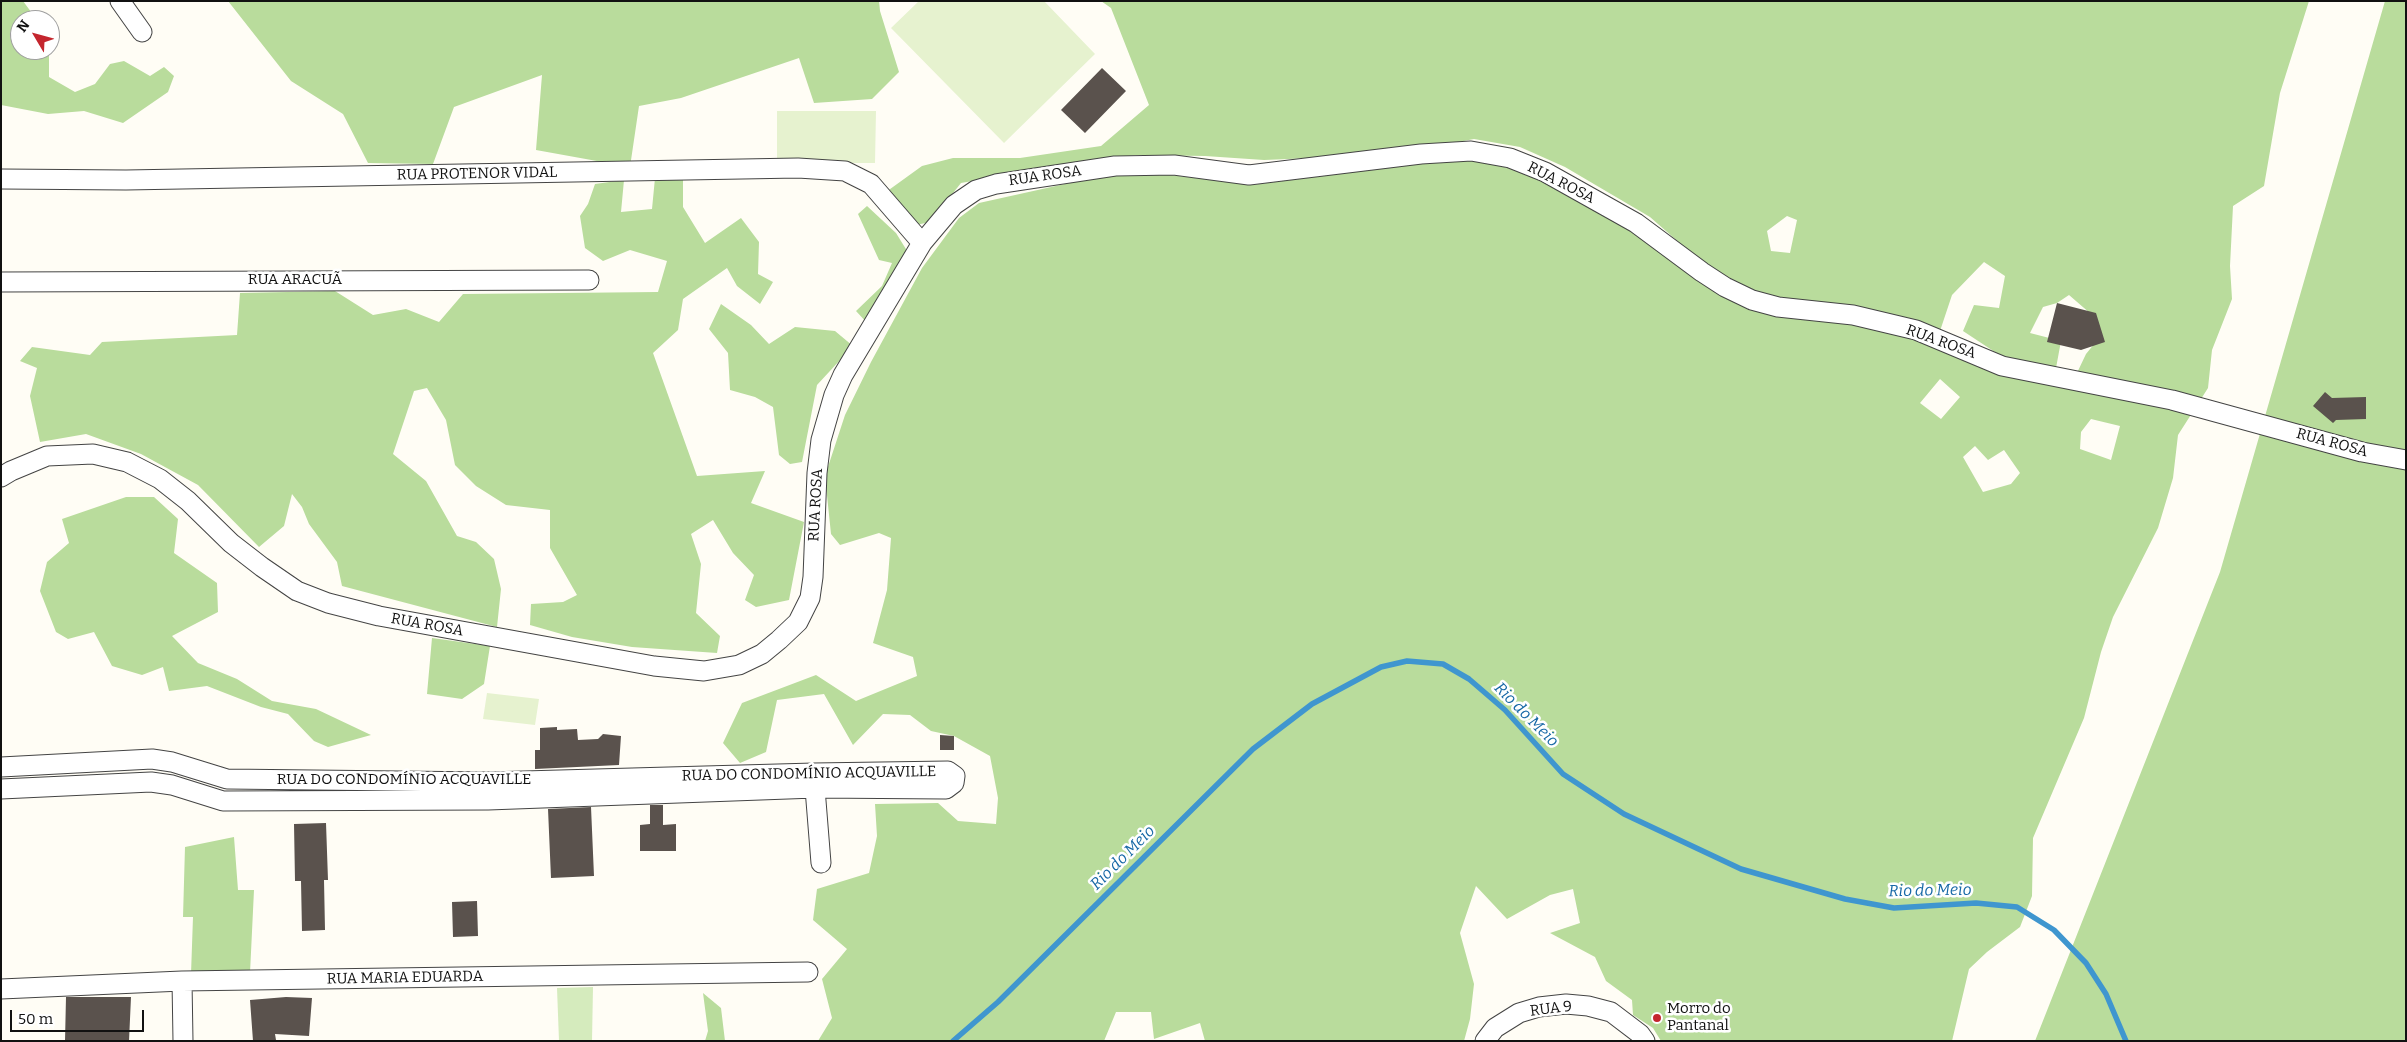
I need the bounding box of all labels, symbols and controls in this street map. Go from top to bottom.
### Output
north arrow [10,10,60,60]
text: N [13,17,33,36]
street label: RUA ROSA [1524,158,1598,208]
street label: RUA ROSA [1007,162,1083,190]
street label: RUA PROTENOR VIDAL [397,164,557,184]
street label: RUA ARACUÃ [248,271,342,289]
street label: RUA ROSA [1903,321,1979,363]
street label: RUA ROSA [2294,425,2370,461]
street label: RUA ROSA [805,468,827,542]
street label: RUA ROSA [389,610,465,640]
water label: Rio do Meio [1490,679,1562,751]
street label: RUA DO CONDOMÍNIO ACQUAVILLE [682,763,936,785]
street label: RUA DO CONDOMÍNIO ACQUAVILLE [277,771,531,789]
water label: Rio do Meio [1087,822,1159,894]
water label: Rio do Meio [1888,881,1972,901]
street label: RUA MARIA EDUARDA [327,968,483,988]
street label: RUA 9 [1529,997,1573,1021]
scale bar [12,1000,146,1032]
place label: Morro do Pantanal [1667,1000,1731,1035]
text: 50 m [18,1010,53,1028]
marker: Morro do Pantanal [1651,1012,1663,1024]

